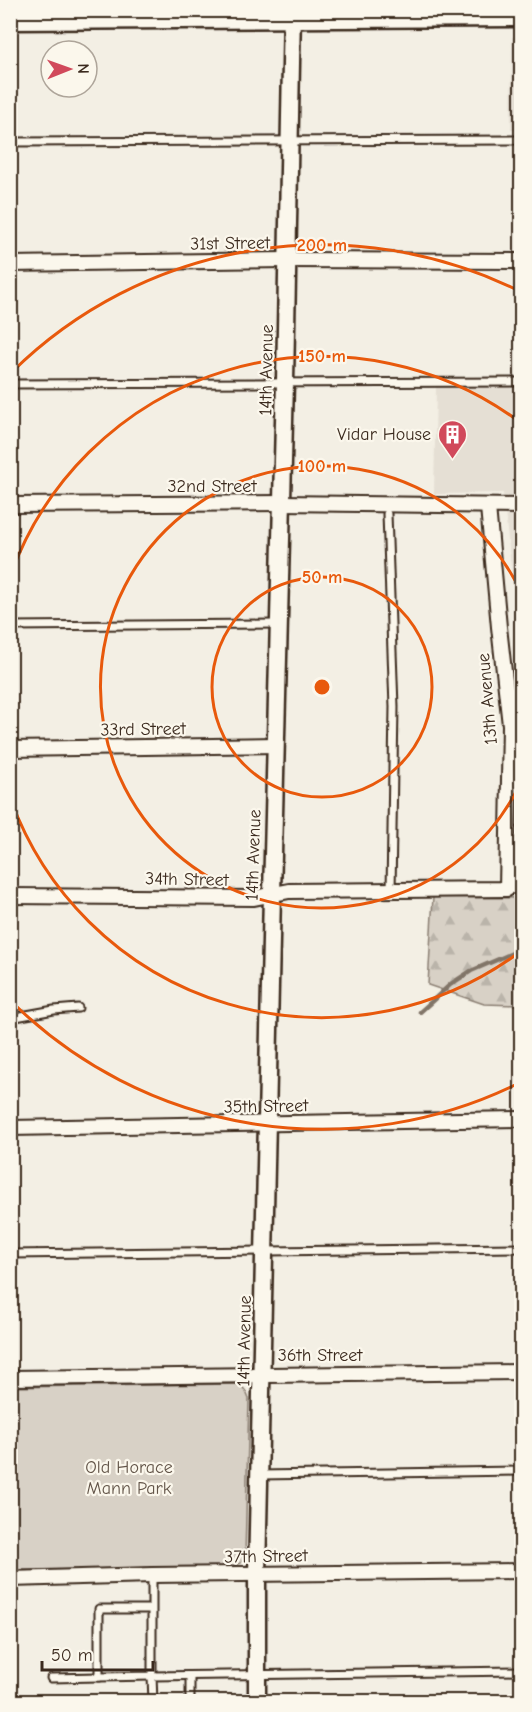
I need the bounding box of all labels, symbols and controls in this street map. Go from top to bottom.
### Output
north arrow [39,39,99,99]
text: N [74,63,92,74]
street label: 31st Street [190,232,271,255]
text: 200 m [297,235,347,256]
street label: 14th Avenue [255,324,278,416]
text: 150 m [298,346,346,367]
building icon: Vidar House [436,418,468,460]
place label: Vidar House [337,424,431,445]
text: 100 m [298,456,346,477]
street label: 32nd Street [167,476,257,497]
text: 50 m [302,567,342,588]
street label: 13th Avenue [473,652,502,746]
centre of rings [312,677,332,697]
street label: 33rd Street [100,718,187,741]
street label: 14th Avenue [241,809,266,901]
street label: 34th Street [145,868,230,891]
street label: 35th Street [223,1095,309,1118]
street label: 14th Avenue [233,1295,256,1387]
street label: 36th Street [278,1345,363,1366]
park label: Old Horace Mann Park [85,1457,173,1499]
street label: 37th Street [224,1545,309,1568]
scale bar [42,1634,153,1672]
text: 50 m [51,1645,93,1666]

